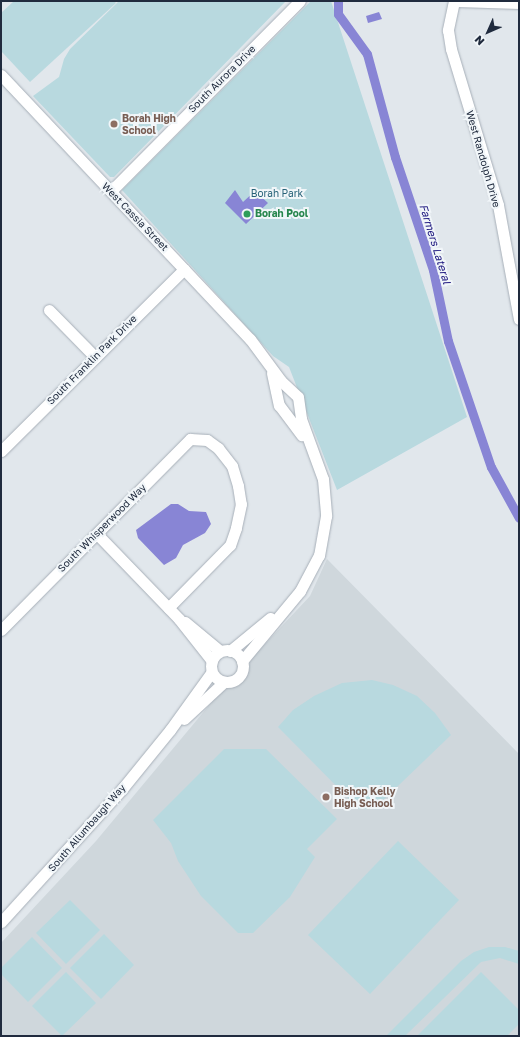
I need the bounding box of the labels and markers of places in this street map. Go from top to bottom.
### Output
place label: Borah High School [122,112,176,136]
marker: Borah High School [109,119,119,129]
place label: Borah Pool [255,208,308,220]
marker: Borah Pool [242,209,252,219]
place label: Bishop Kelly High School [334,785,396,808]
marker: Bishop Kelly High School [321,792,331,802]

